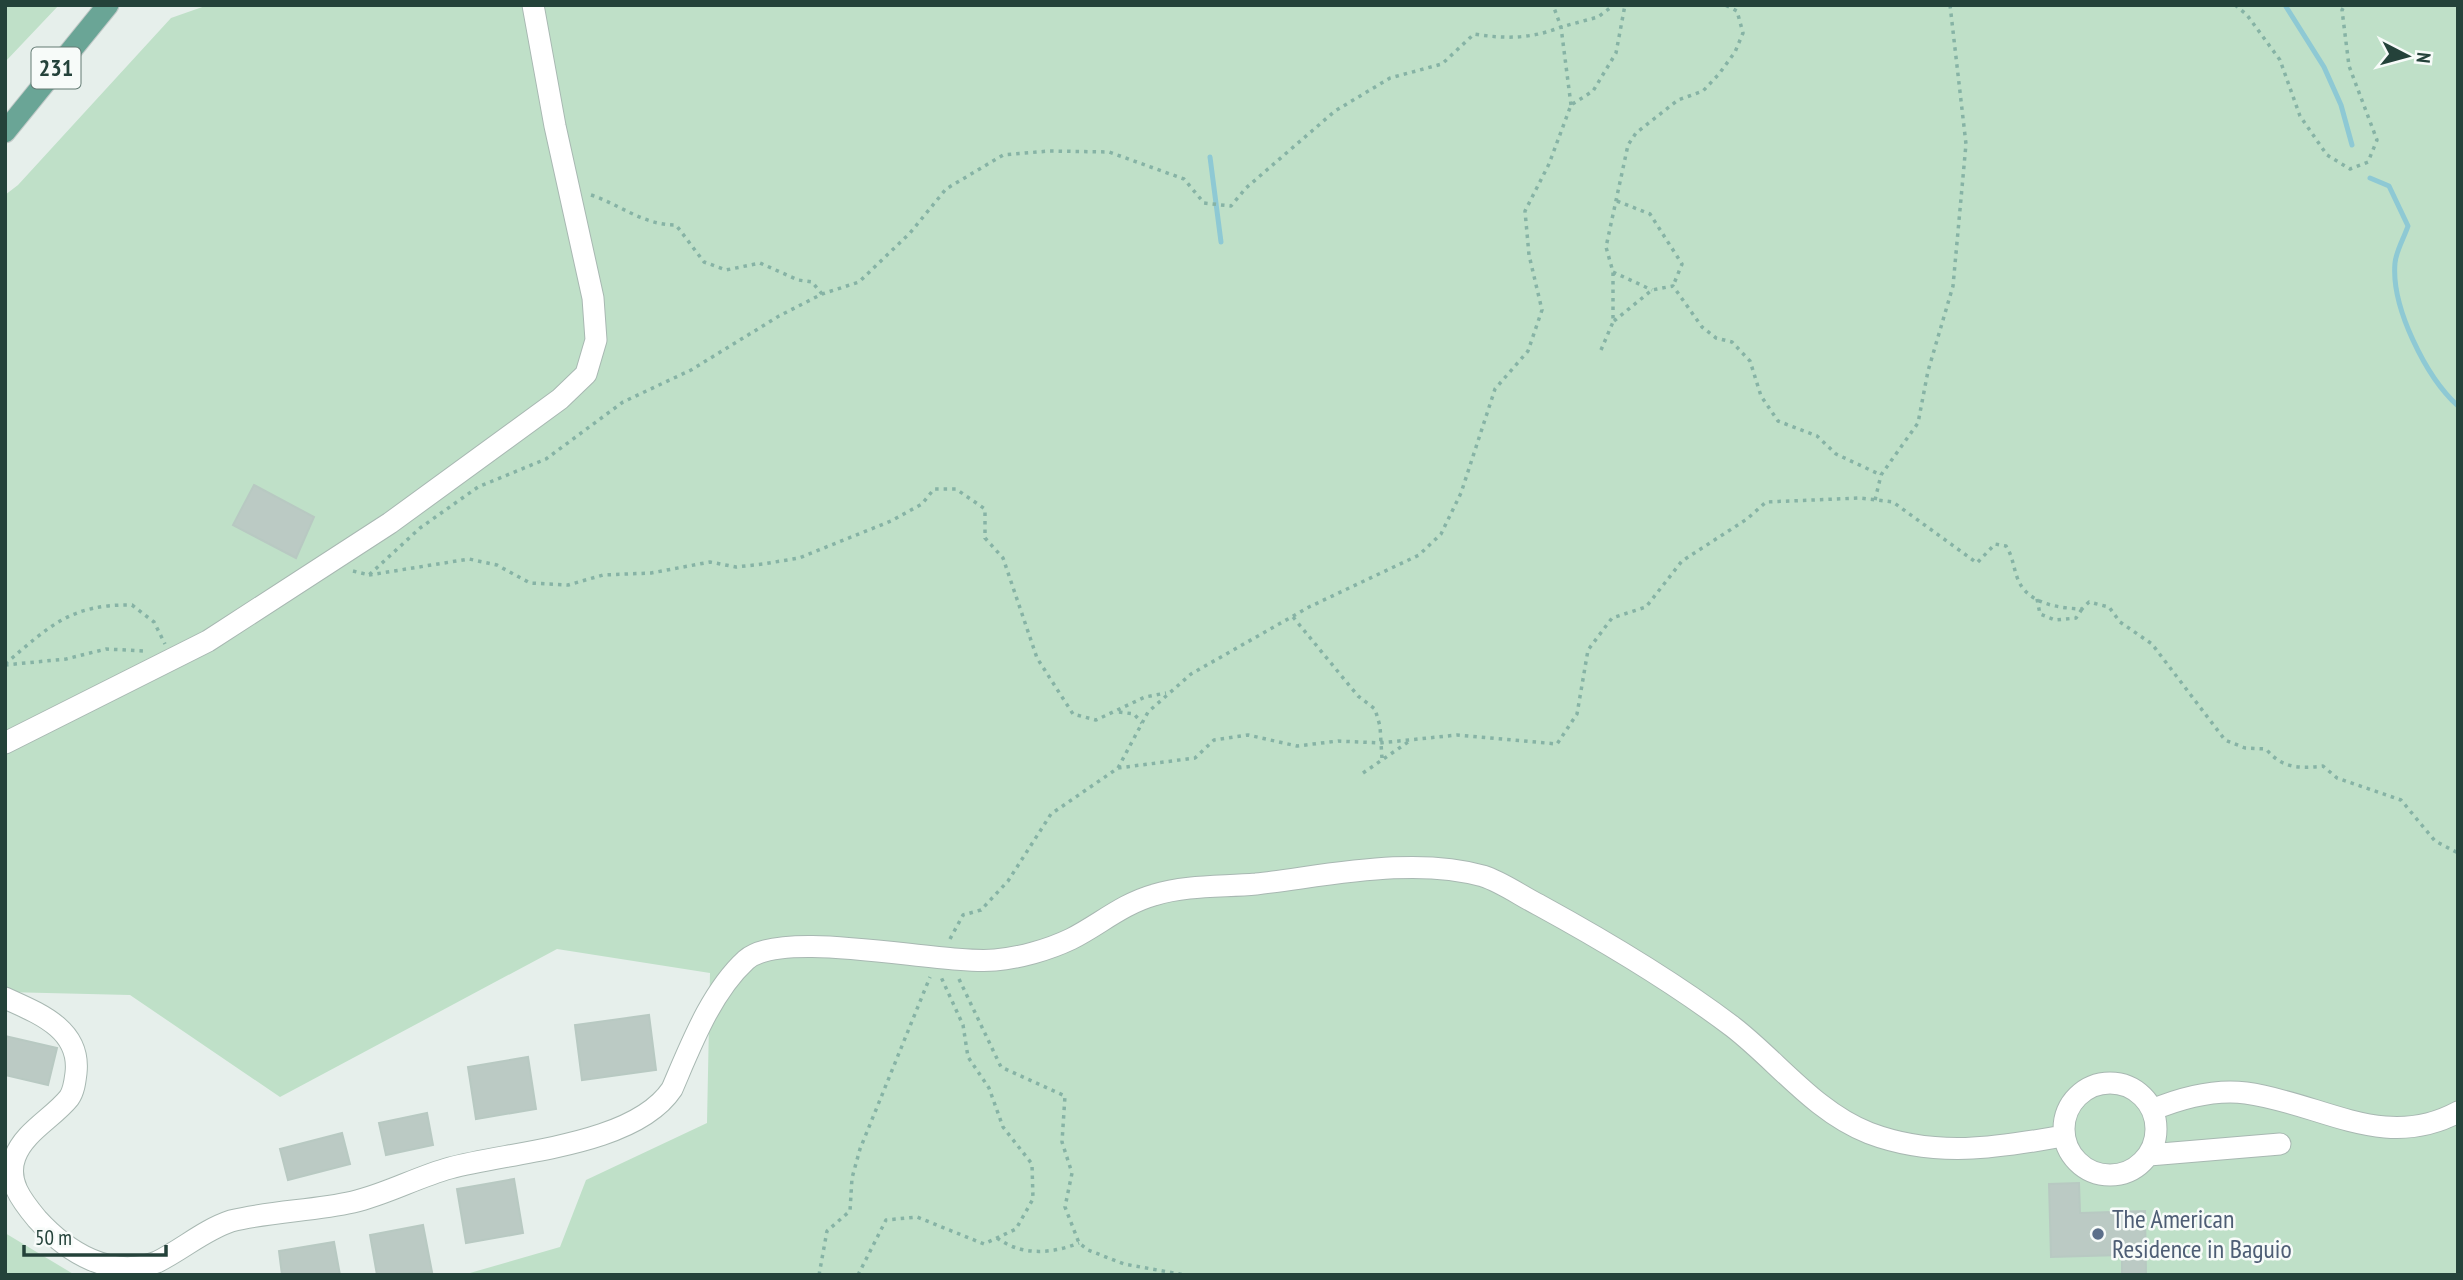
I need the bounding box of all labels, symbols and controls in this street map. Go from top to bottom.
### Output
north arrow [2372,21,2442,91]
road number: 231 [32,47,80,88]
text: N [2411,51,2436,64]
place label: The American Residence in Baguio [2112,1202,2292,1265]
scale bar [24,1214,166,1258]
text: 50 m [35,1224,72,1251]
marker: The American Residence in Baguio [2090,1226,2106,1242]

